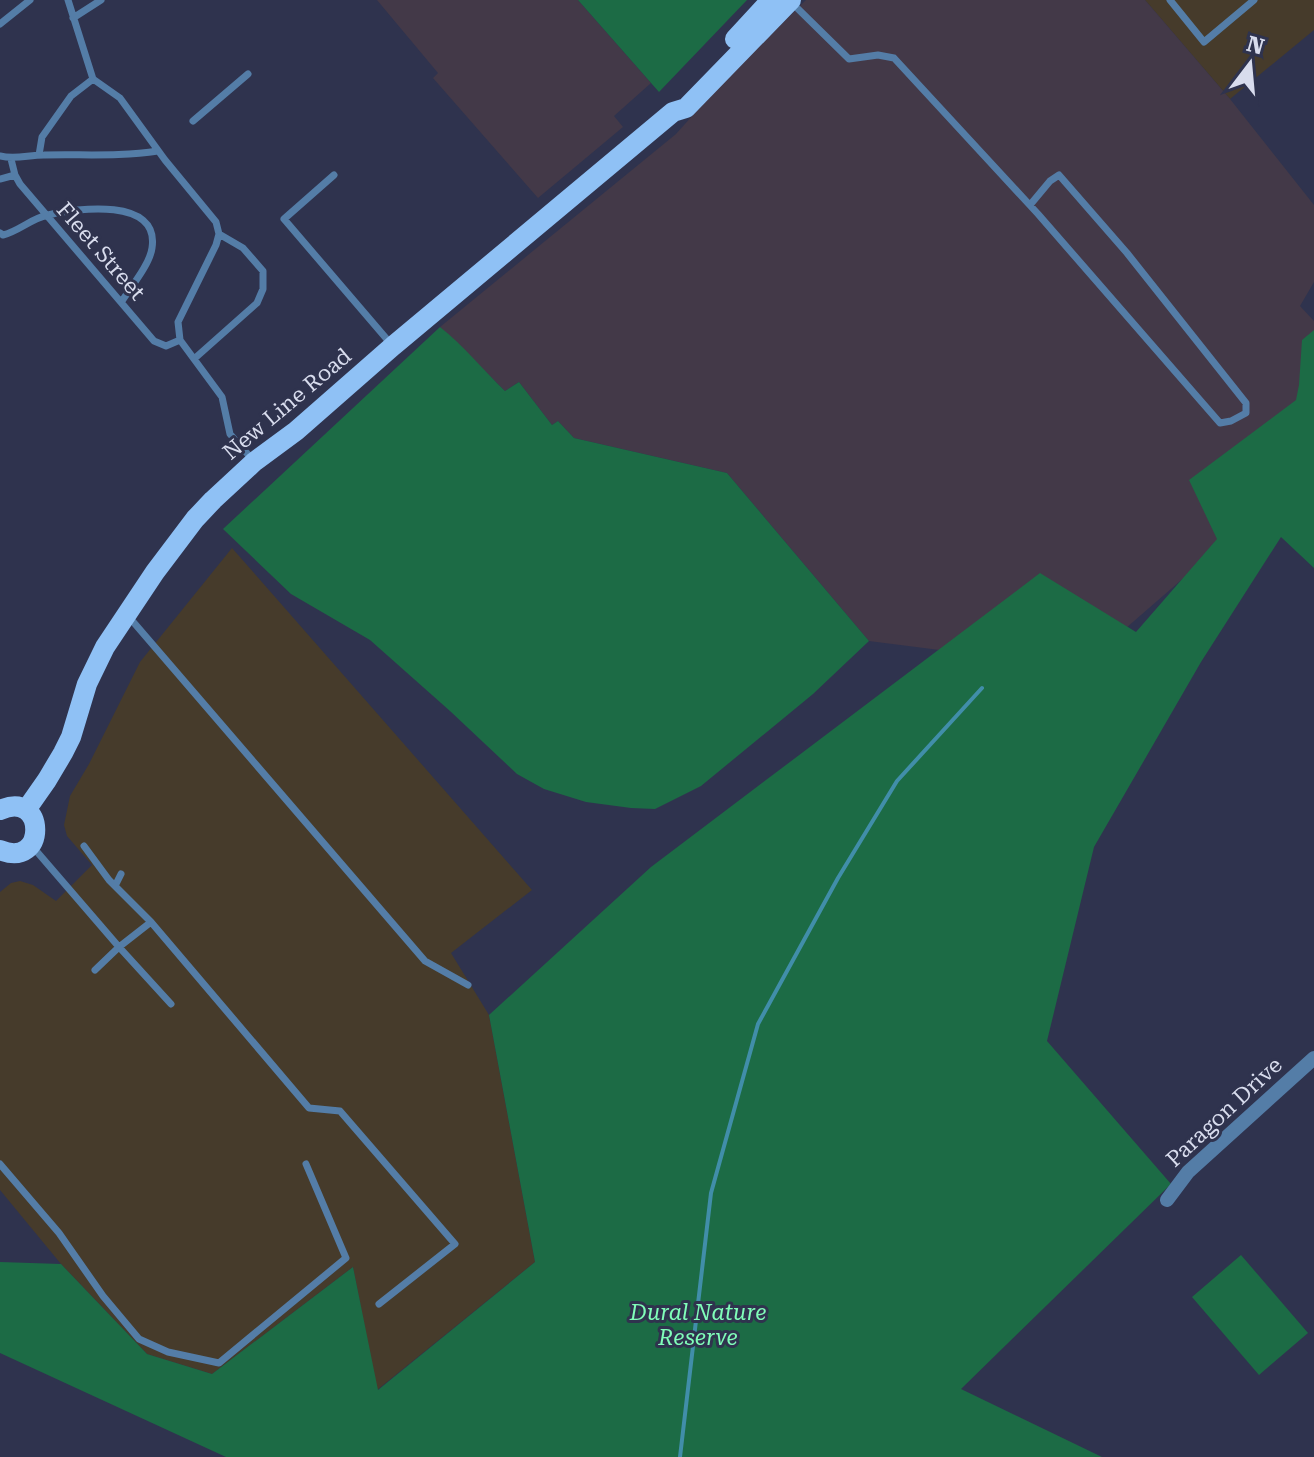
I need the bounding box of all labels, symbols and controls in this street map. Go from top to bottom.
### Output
north arrow [1210,24,1290,104]
text: N [1244,31,1267,60]
street label: Fleet Street [52,197,150,305]
street label: New Line Road [218,343,356,465]
street label: Paragon Drive [1161,1052,1287,1172]
park label: Dural Nature Reserve [629,1300,766,1350]

